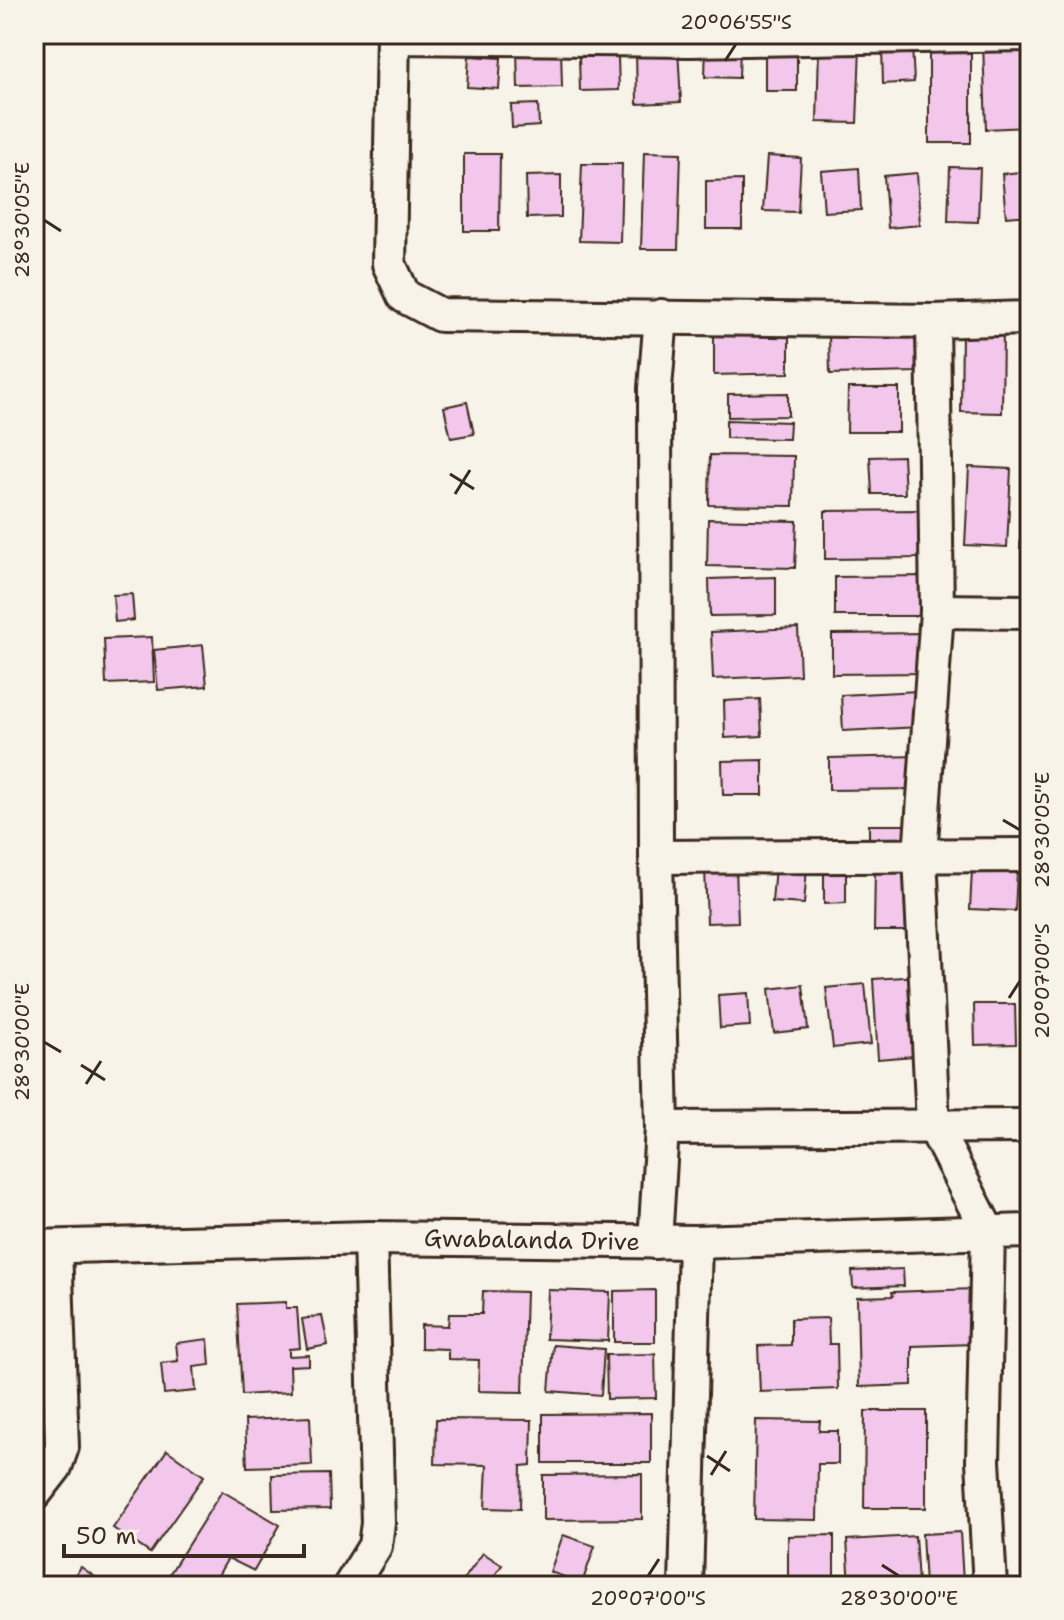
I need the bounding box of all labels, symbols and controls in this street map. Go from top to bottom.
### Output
text: 20°06'55"S [680,9,792,35]
text: 28°30'05"E [9,162,35,278]
text: 28°30'05"E [1029,772,1055,888]
text: 20°07'00"S [1029,923,1055,1039]
text: 28°30'00"E [9,983,35,1101]
street label: Gwabalanda Drive [424,1222,640,1258]
scale bar [64,1508,304,1558]
text: 50 m [76,1520,136,1552]
text: 20°07'00"S [590,1585,706,1611]
text: 28°30'00"E [840,1585,958,1611]

